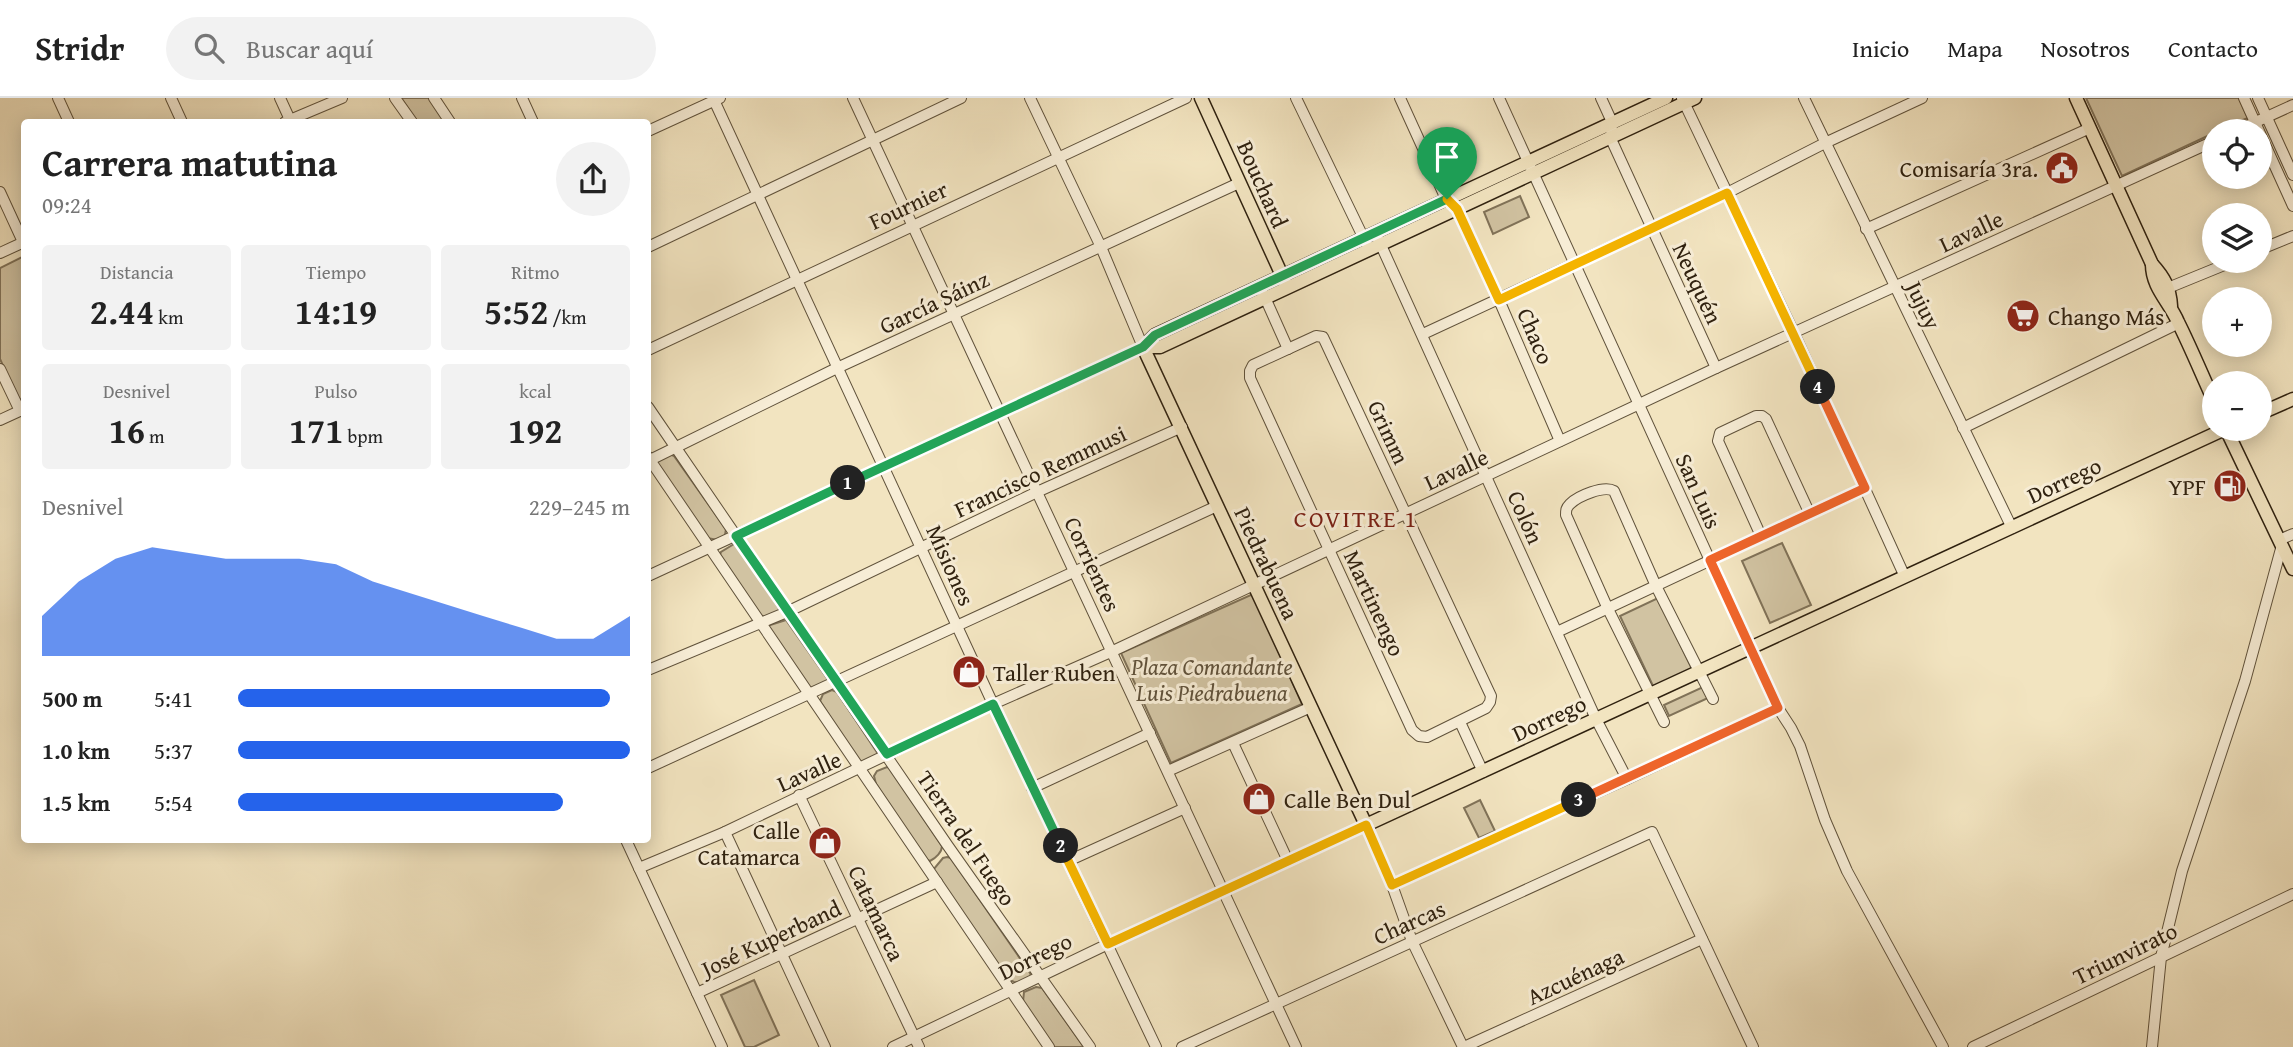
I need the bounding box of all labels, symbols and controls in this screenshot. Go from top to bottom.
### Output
search box [166,17,656,80]
text: Stridr [35,24,124,72]
icon: search [190,29,228,67]
text: Buscar aquí [246,29,373,68]
text: Inicio [1852,31,1909,66]
text: Mapa [1947,31,2003,66]
text: Nosotros [2041,31,2130,66]
text: Contacto [2168,31,2258,66]
map controls [2202,119,2272,441]
button: locate [2202,119,2272,189]
pin [1417,127,1477,199]
text: Carrera matutina [42,134,337,190]
street label: Bouchard [1229,135,1297,234]
icon: arrive [1428,138,1466,176]
button: share [556,142,630,216]
public building icon: Comisaría 3ra. [2043,149,2081,187]
place label: Comisaría 3ra. [1900,152,2038,185]
street label: Fournier [863,172,953,238]
text: 09:24 [42,188,92,221]
street label: Lavalle [1934,202,2008,260]
button: layers [2202,203,2272,273]
street label: Neuquén [1665,237,1731,329]
text: Distancia [100,258,173,286]
text: Tiempo [306,258,366,286]
text: Ritmo [511,258,559,286]
street label: García Sáinz [874,262,994,342]
street label: Jujuy [1897,273,1950,335]
text: 2.44 [90,286,154,337]
text: 14:19 [295,286,377,337]
text: 5:52 [484,286,548,337]
button: + [2202,287,2272,357]
supermarket icon: Chango Más [2004,297,2042,335]
place label: Chango Más [2048,300,2164,333]
text: km [154,303,183,331]
text: /km [548,303,587,331]
street label: Chaco [1509,303,1563,369]
pin: 4 [1800,370,1836,404]
button: − [2202,371,2272,441]
text: 4 [1813,372,1822,400]
text: Desnivel [103,377,170,405]
text: Pulso [314,377,358,405]
text: kcal [519,377,552,405]
street label: Grimm [1360,395,1418,470]
text: 16 [109,405,145,456]
text: 171 [289,405,343,456]
text: 192 [508,405,563,456]
street label: Francisco Remmusi [948,417,1132,525]
text: m [145,422,165,450]
text: bpm [343,422,383,450]
street label: Lavalle [1419,440,1493,498]
street label: San Luis [1668,448,1730,534]
street label: Dorrego [2022,449,2106,511]
pin: 1 [830,466,866,500]
fuel station icon: YPF [2211,467,2249,505]
text: 1 [843,468,852,496]
place label: YPF [2169,470,2206,503]
street label: Colón [1500,485,1552,549]
text: Desnivel [42,490,123,523]
text: 229–245 m [529,490,630,523]
street label: Piedrabuena [1226,501,1308,625]
district label: COVITRE 1 [1294,501,1418,536]
street label: Corrientes [1057,511,1129,617]
street label: Misiones [919,519,983,611]
street label: Martinengo [1336,545,1414,661]
park label: Plaza Comandante Luis Piedrabuena [1130,650,1293,709]
shop icon: Taller Ruben [950,653,988,691]
place label: Taller Ruben [993,656,1115,689]
text: 500 m [42,682,103,715]
text: 5:41 [154,682,193,715]
street label: Dorrego [1507,687,1591,749]
text: 1.0 km [42,734,110,767]
text: 5:37 [154,734,193,767]
street label: Lavalle [772,742,846,800]
street label: Tierra del Fuego [909,764,1025,912]
shop icon: Calle Ben Dul [1240,780,1278,818]
pin: 3 [1562,782,1596,818]
place label: Calle Ben Dul [1284,783,1411,816]
text: 3 [1574,785,1583,813]
text: 1.5 km [42,786,110,819]
text: 5:54 [154,786,193,819]
place label: Calle Catamarca [698,814,800,873]
shop icon: Calle Catamarca [806,824,844,862]
pin: 2 [1044,828,1078,864]
text: 2 [1056,831,1065,859]
street label: Catamarca [840,860,914,966]
street label: José Kuperband [693,891,847,986]
street label: Charcas [1368,892,1450,952]
street label: Triunvirato [2067,914,2183,992]
street label: Dorrego [993,924,1077,988]
street label: Azcuénaga [1521,939,1629,1013]

